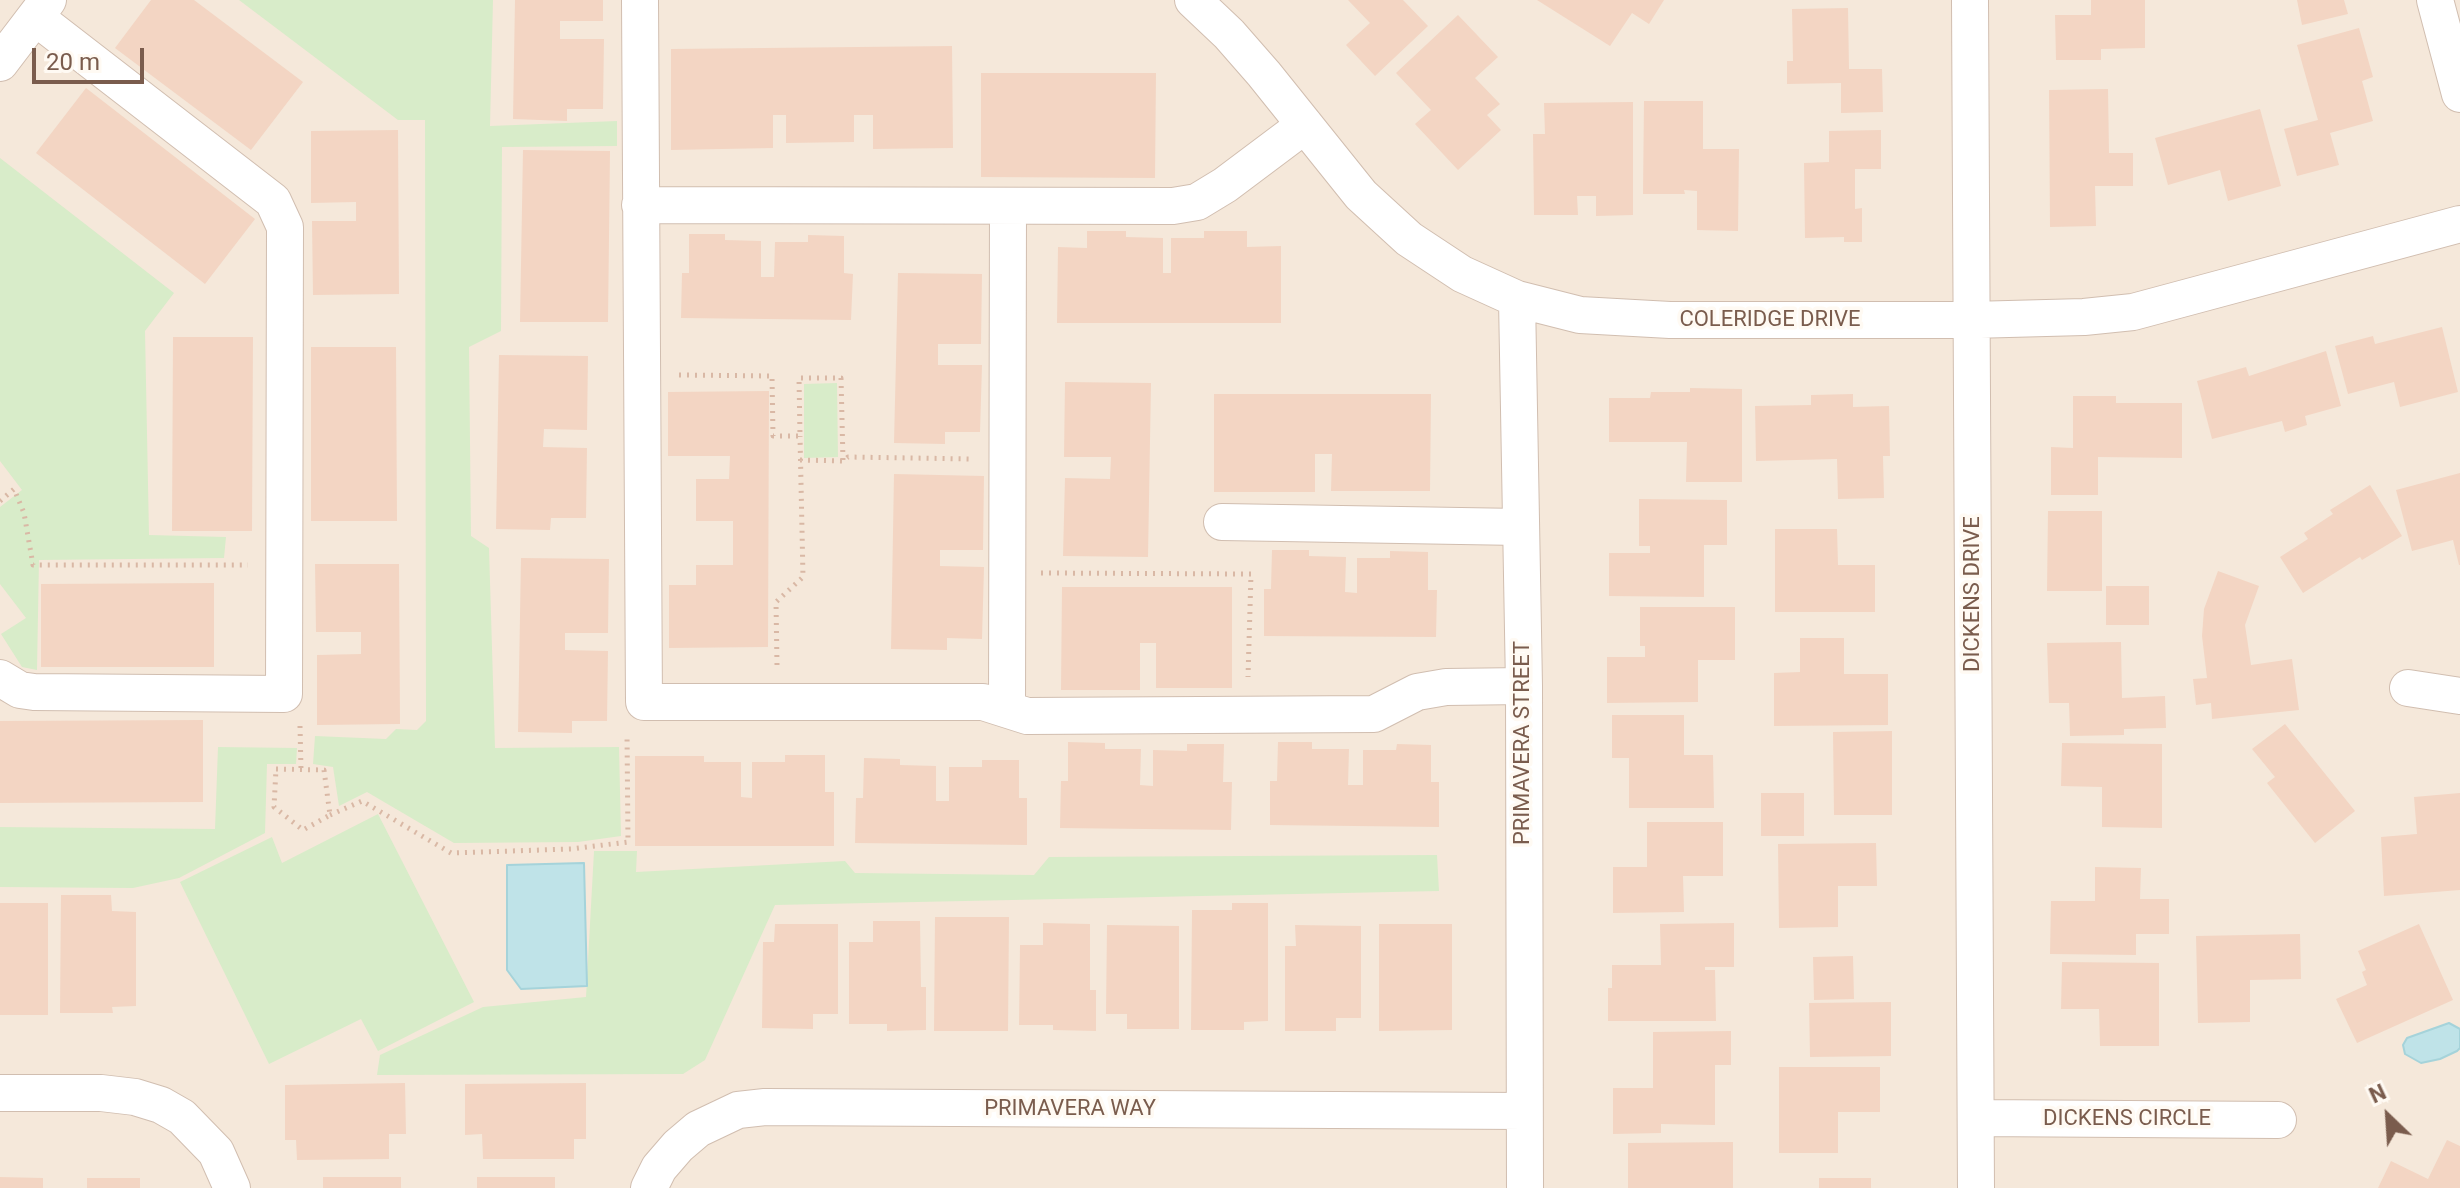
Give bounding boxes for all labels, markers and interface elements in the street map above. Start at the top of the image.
scale bar [36,32,148,82]
text: 20 m [46,48,100,76]
street label: COLERIDGE DRIVE [1679,307,1861,333]
street label: DICKENS DRIVE [1960,516,1986,672]
street label: PRIMAVERA STREET [1510,641,1536,845]
north arrow [2348,1076,2428,1156]
text: N [2365,1079,2390,1108]
street label: PRIMAVERA WAY [984,1096,1156,1122]
street label: DICKENS CIRCLE [2043,1106,2211,1132]

